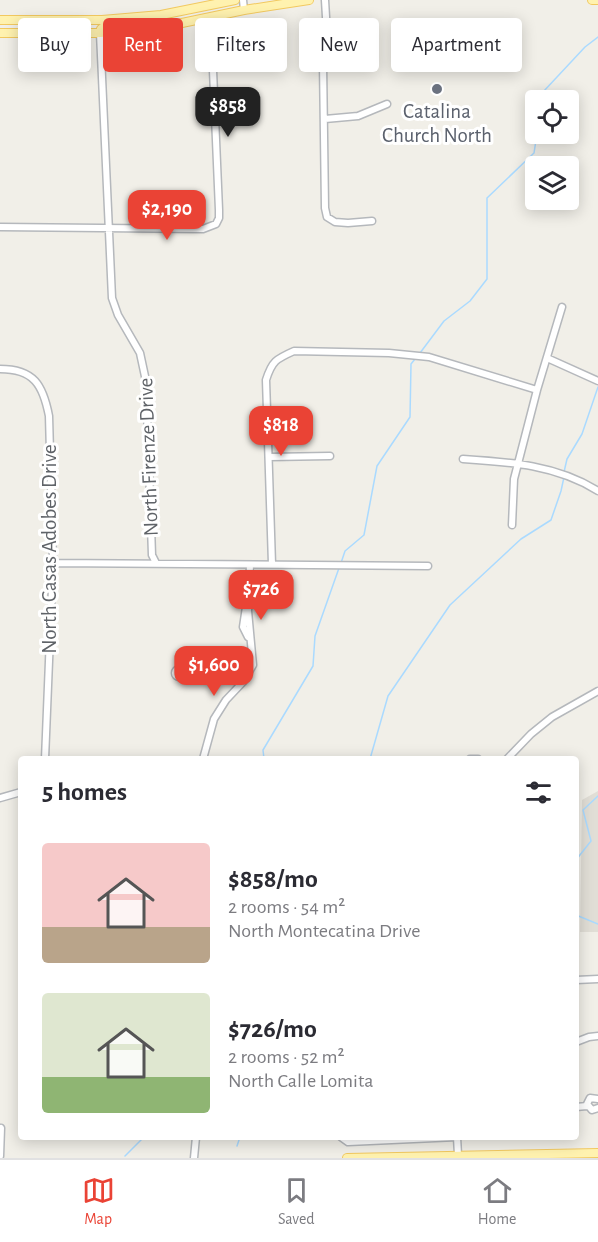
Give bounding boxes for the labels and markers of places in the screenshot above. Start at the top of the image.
marker: Catalina Church North [430,82,444,96]
pin: $858 [192,87,264,138]
place label: Catalina Church North [382,101,492,146]
pin: $2,190 [118,190,216,241]
pin: $818 [245,406,317,457]
pin: $726 [225,570,297,621]
pin: $1,600 [165,646,263,697]

